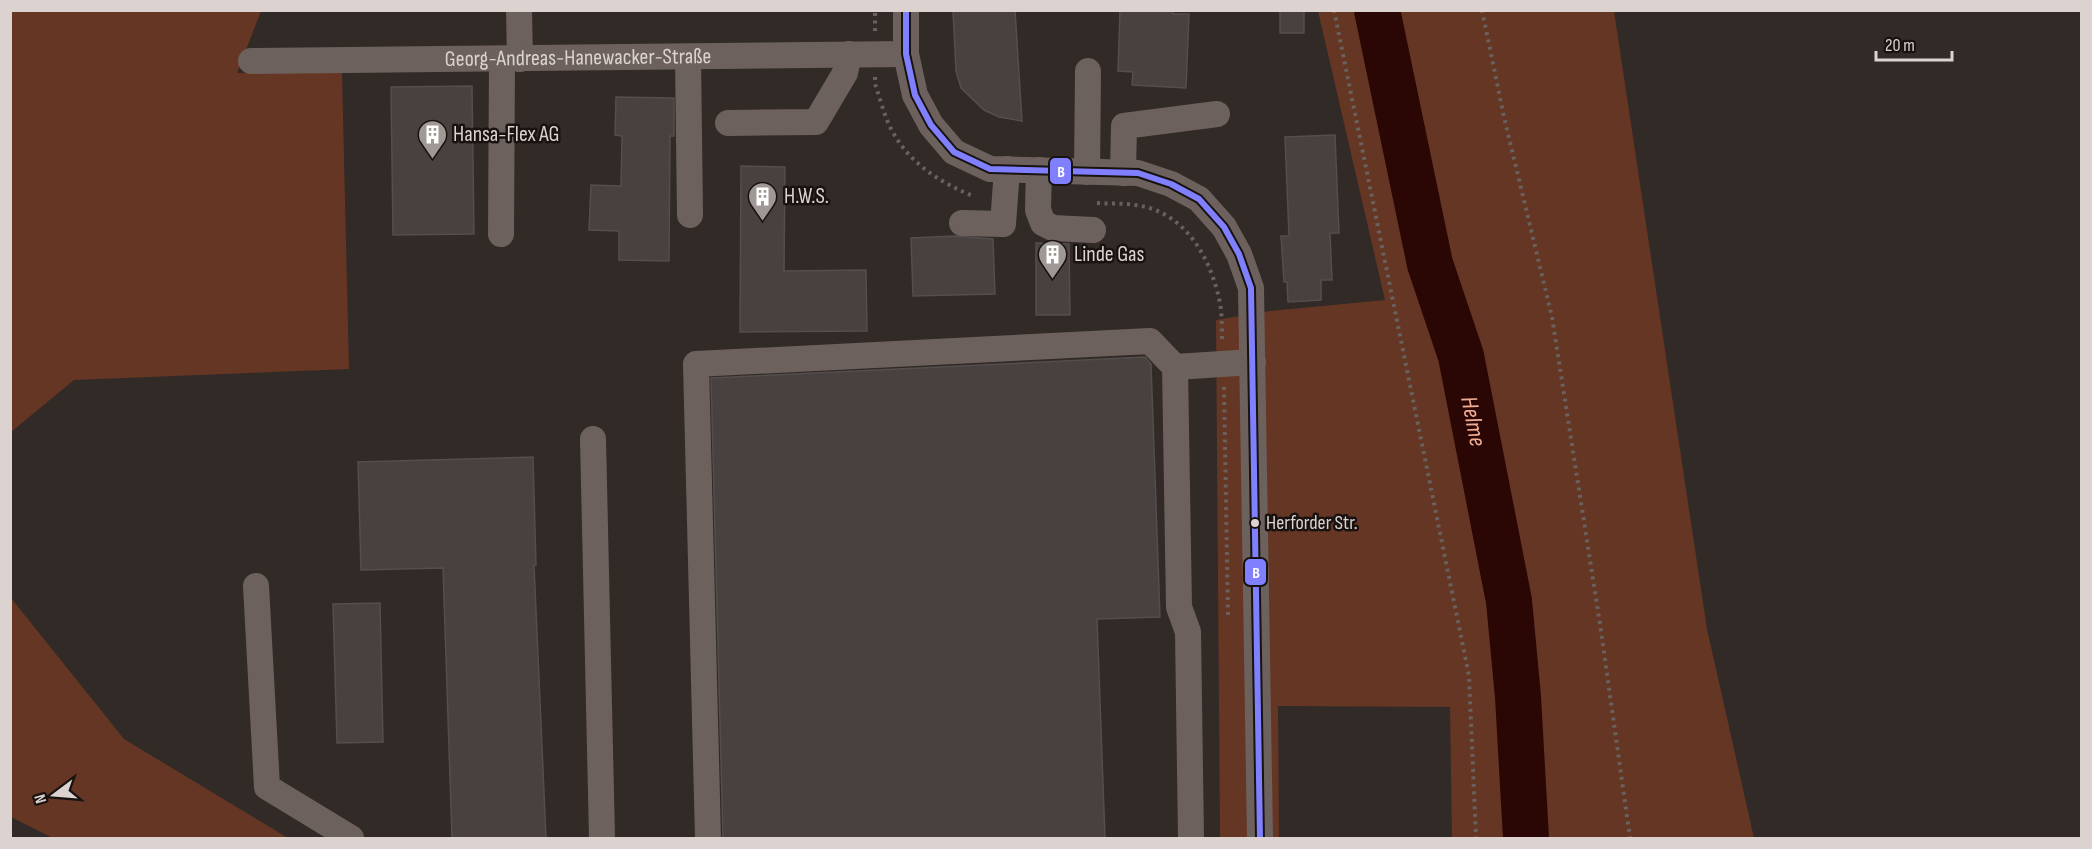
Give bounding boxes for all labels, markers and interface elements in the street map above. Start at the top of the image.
scale bar [1876,24,1952,62]
text: 20 m [1885,35,1915,56]
street label: Georg-Andreas-Hanewacker-Straße [445,43,711,72]
building icon: Hansa-Flex AG [416,118,448,160]
place label: Hansa-Flex AG [453,121,560,148]
line badge: B [1049,157,1072,185]
text: B [1057,163,1065,182]
building icon: H.W.S. [747,180,779,222]
place label: H.W.S. [784,183,829,210]
building icon: Linde Gas [1037,238,1069,280]
place label: Linde Gas [1074,241,1145,268]
water label: Helme [1455,394,1493,449]
place label: Herforder Str. [1266,511,1358,535]
marker: Herforder Str. [1249,517,1261,529]
line badge: B [1244,558,1267,586]
text: B [1252,564,1260,583]
north arrow [24,765,84,825]
text: N [31,792,51,805]

